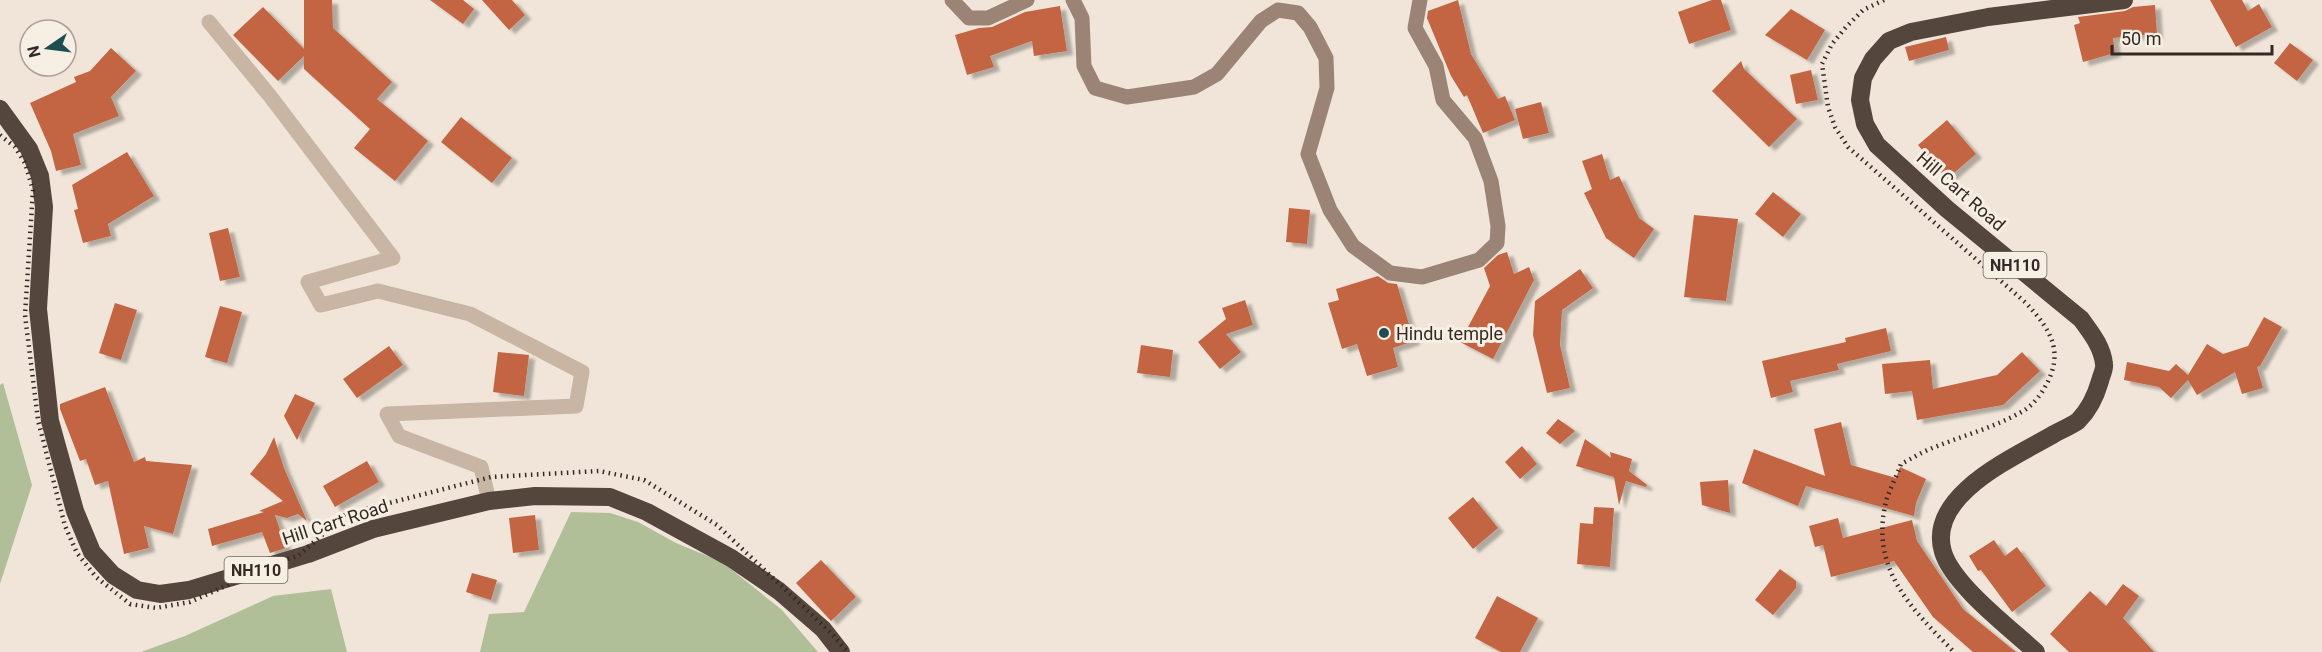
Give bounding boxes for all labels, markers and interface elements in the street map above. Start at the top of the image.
north arrow [18,18,78,78]
scale bar [2112,18,2272,56]
text: 50 m [2121,28,2161,49]
text: N [23,44,45,59]
street label: Hill Cart Road [1913,147,2009,235]
road number: NH110 [1984,252,2046,278]
place label: Hindu temple [1396,323,1503,344]
marker: Hindu temple [1377,326,1391,340]
street label: Hill Cart Road [279,495,391,549]
road number: NH110 [224,557,288,583]

